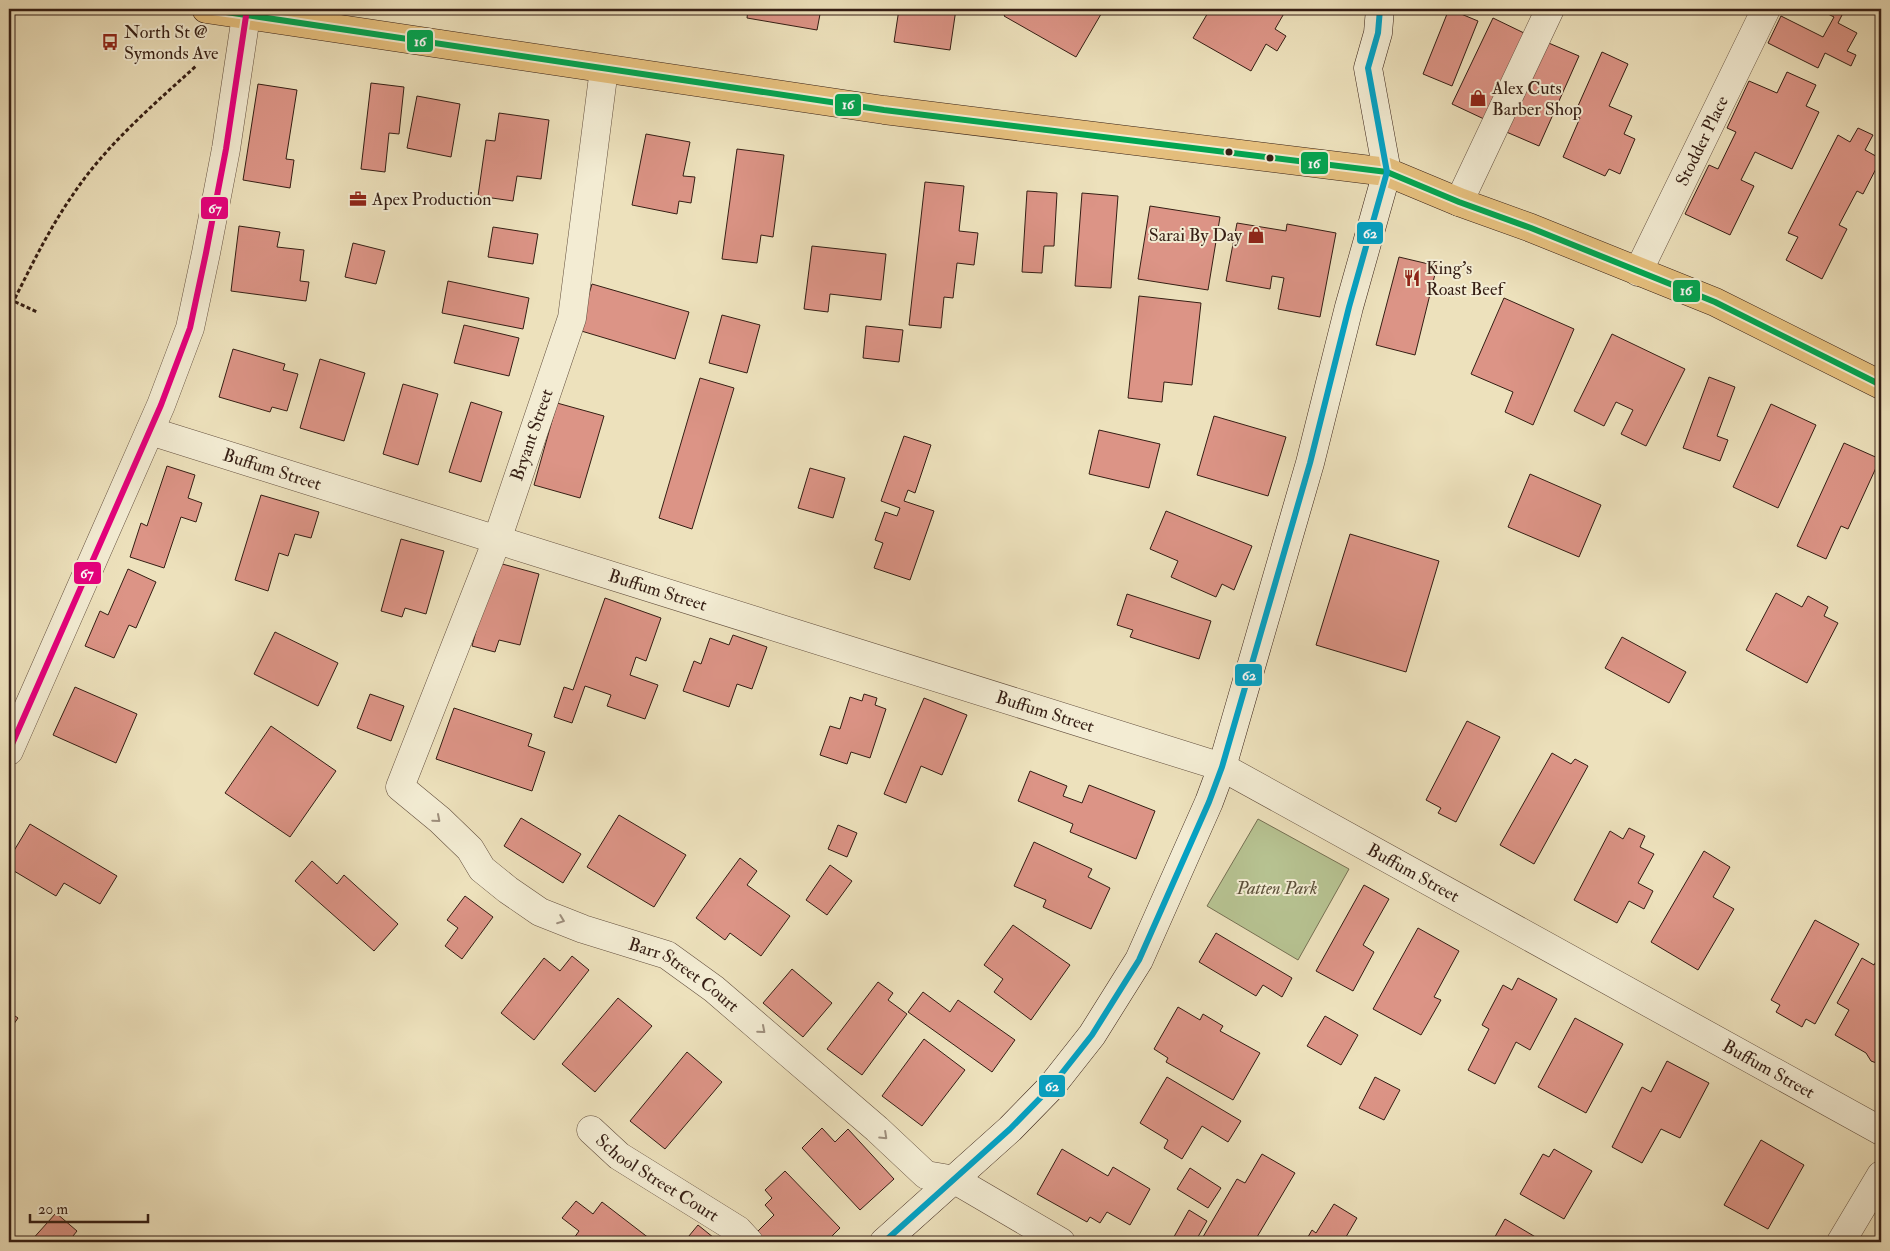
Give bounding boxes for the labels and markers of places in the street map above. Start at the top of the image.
place label: North St @ Symonds Ave [124,21,219,65]
bus stop icon: North St @ Symonds Ave [100,32,120,52]
place label: Alex Cuts Barber Shop [1491,77,1582,121]
shop icon: Alex Cuts Barber Shop [1468,88,1488,108]
unlabelled marker [1224,147,1234,157]
unlabelled marker [1265,153,1275,163]
place label: Apex Production [371,188,491,211]
office icon: Apex Production [348,189,368,209]
place label: Sarai By Day [1149,224,1243,247]
shop icon: Sarai By Day [1246,225,1266,245]
place label: King's Roast Beef [1426,257,1506,301]
restaurant icon: King's Roast Beef [1402,268,1422,288]

